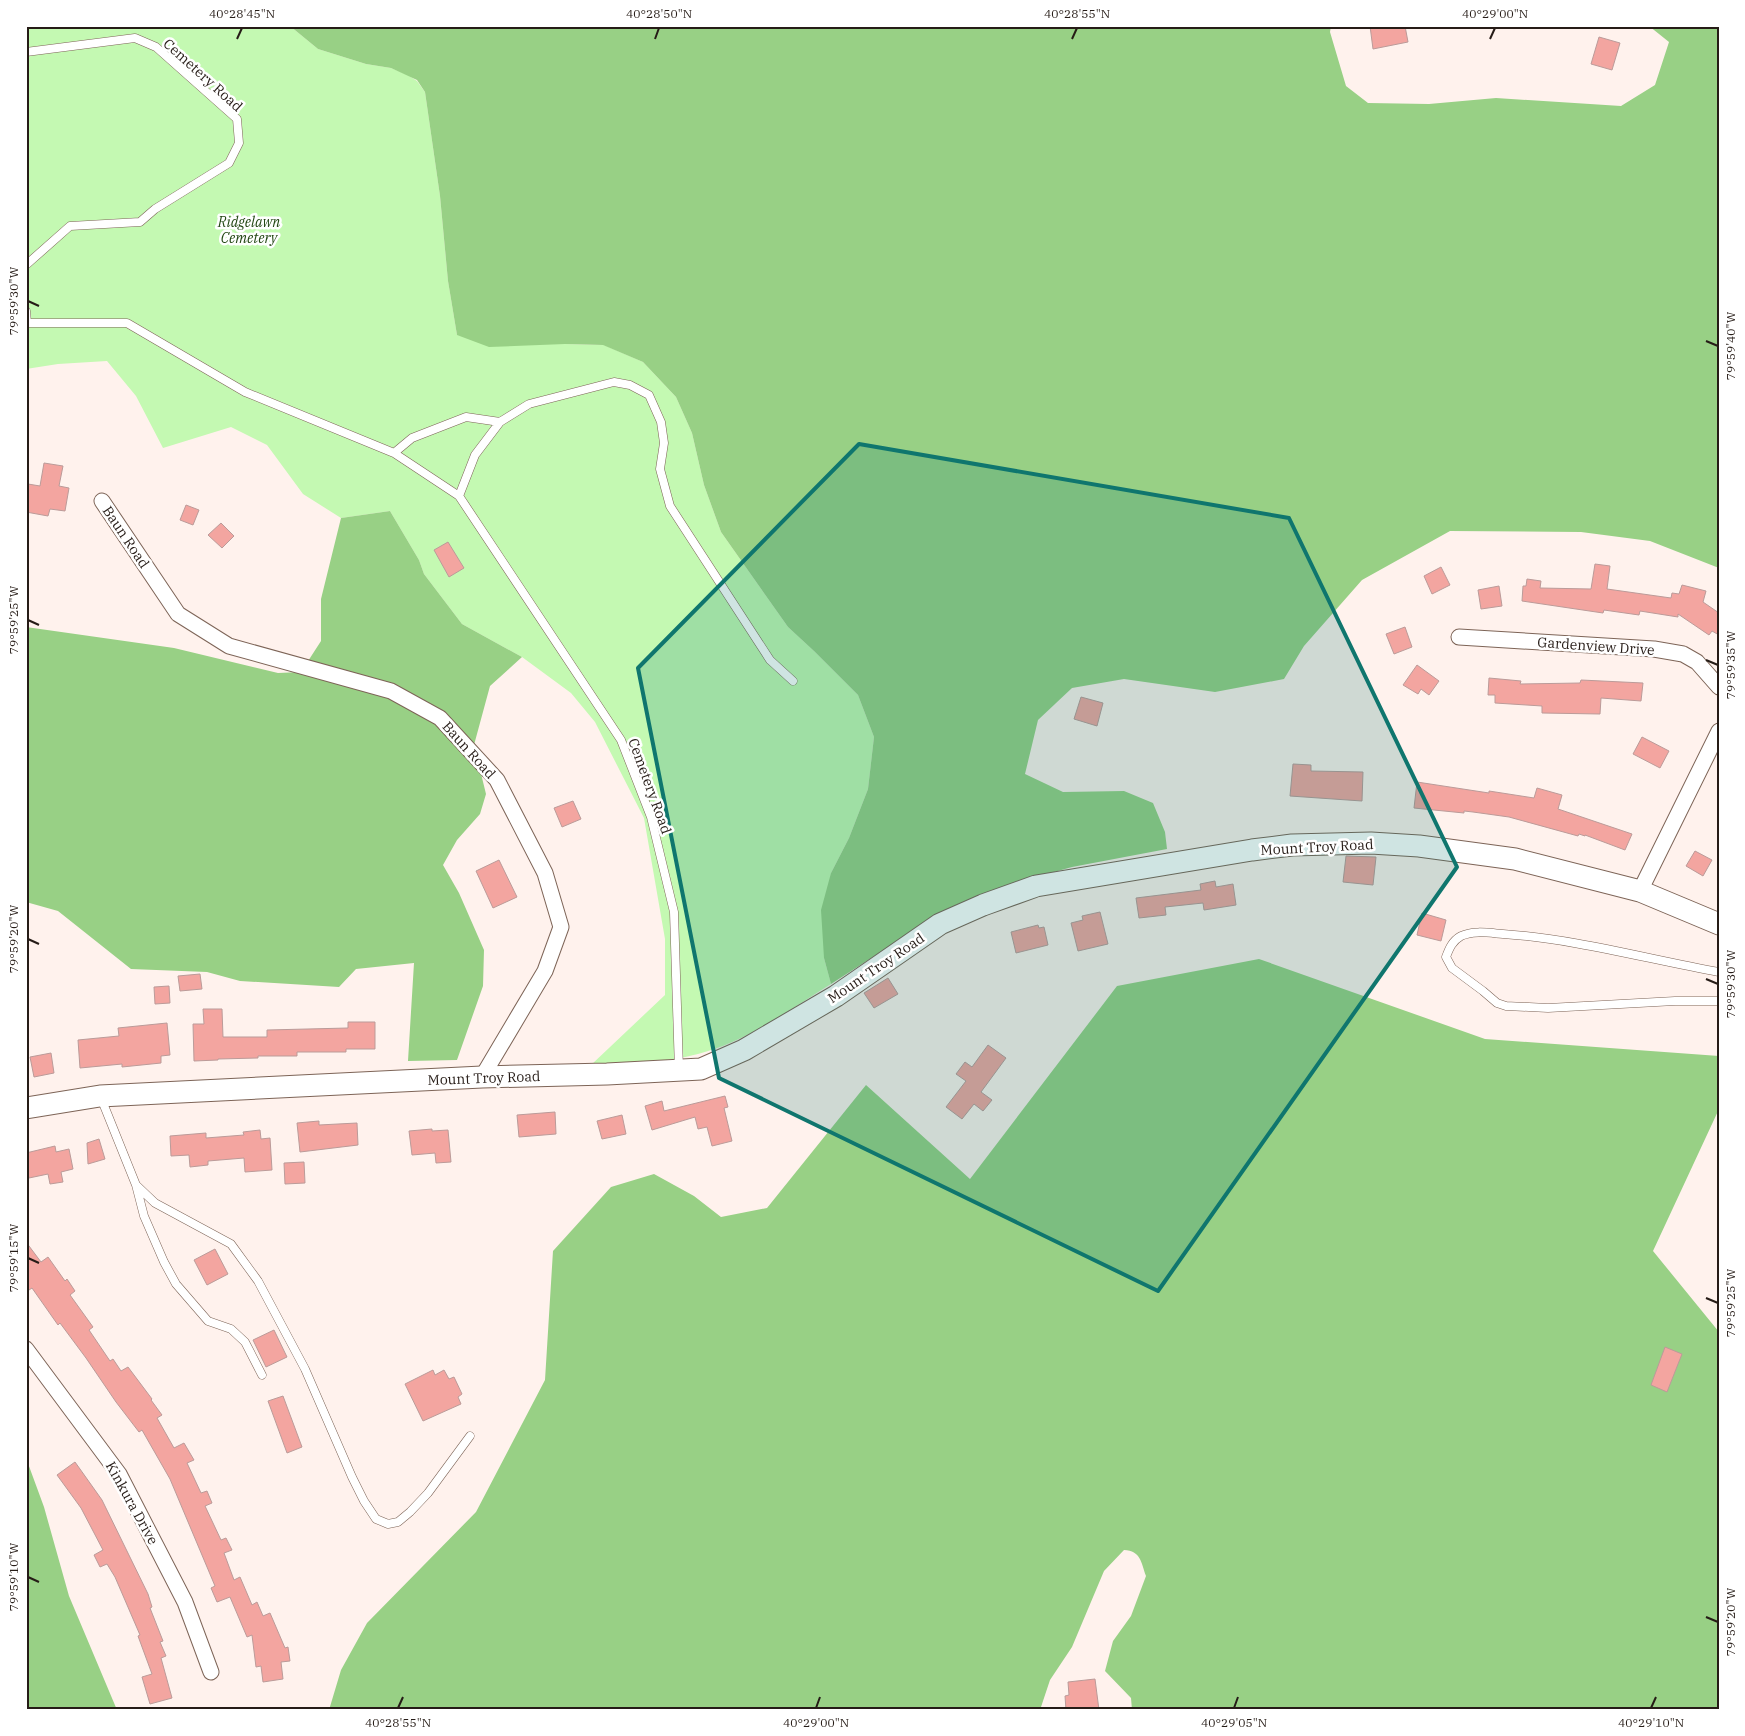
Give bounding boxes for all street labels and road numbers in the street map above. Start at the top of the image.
street label: Cemetery Road [160,35,247,116]
street label: Baun Road [99,502,154,572]
street label: Gardenview Drive [1537,633,1655,659]
street label: Baun Road [438,718,500,783]
street label: Cemetery Road [624,736,676,837]
street label: Mount Troy Road [1260,835,1374,859]
street label: Mount Troy Road [824,929,928,1007]
street label: Mount Troy Road [427,1067,541,1089]
street label: Kinkura Drive [102,1458,162,1548]

